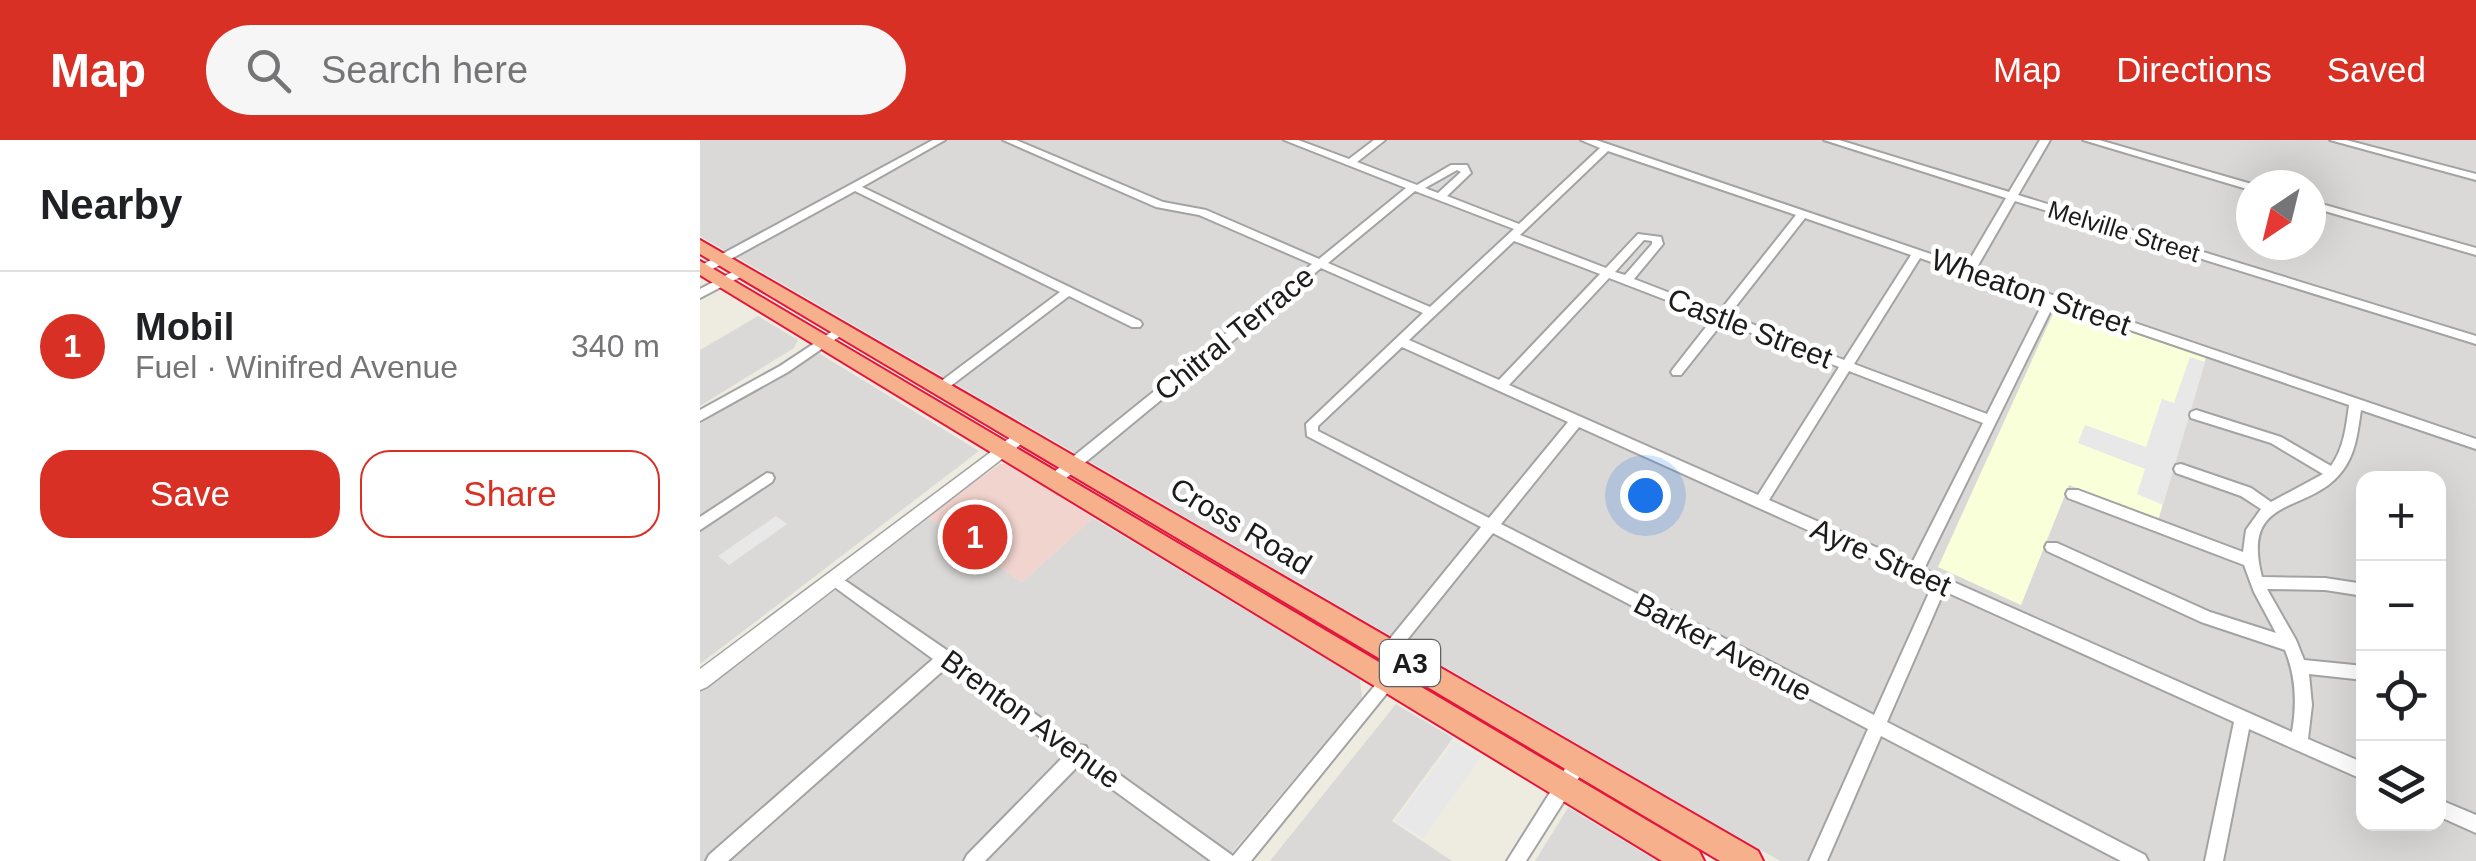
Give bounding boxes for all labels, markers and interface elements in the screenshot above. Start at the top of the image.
search box [206,25,906,115]
icon: search [241,43,296,98]
text: Map [50,44,146,97]
text: Search here [321,49,528,91]
text: Map [1993,50,2061,89]
text: Directions [2116,50,2272,89]
text: Saved [2327,50,2426,89]
north arrow [2236,170,2326,260]
text: Nearby [40,181,182,228]
street label: Melville Street [2045,195,2203,267]
street label: Wheaton Street [1927,242,2136,342]
street label: Chitral Terrace [1148,259,1320,407]
street label: Castle Street [1663,282,1837,375]
text: Mobil [135,306,234,348]
text: 1 [64,328,81,364]
text: 340 m [571,328,660,364]
text: Fuel · Winifred Avenue [135,349,458,385]
button: Save [40,450,340,538]
button: Share [360,450,660,538]
your location [1620,470,1671,521]
street label: Cross Road [1165,471,1317,581]
map controls [2356,471,2446,831]
button: + [2356,471,2446,561]
pin: 1 [942,500,1008,574]
street label: Ayre Street [1806,512,1957,603]
button: − [2356,561,2446,651]
street label: Barker Avenue [1629,586,1817,708]
road number: A3 [1380,640,1440,686]
street label: Brenton Avenue [935,643,1127,795]
button: locate [2356,651,2446,741]
button: layers [2356,741,2446,831]

